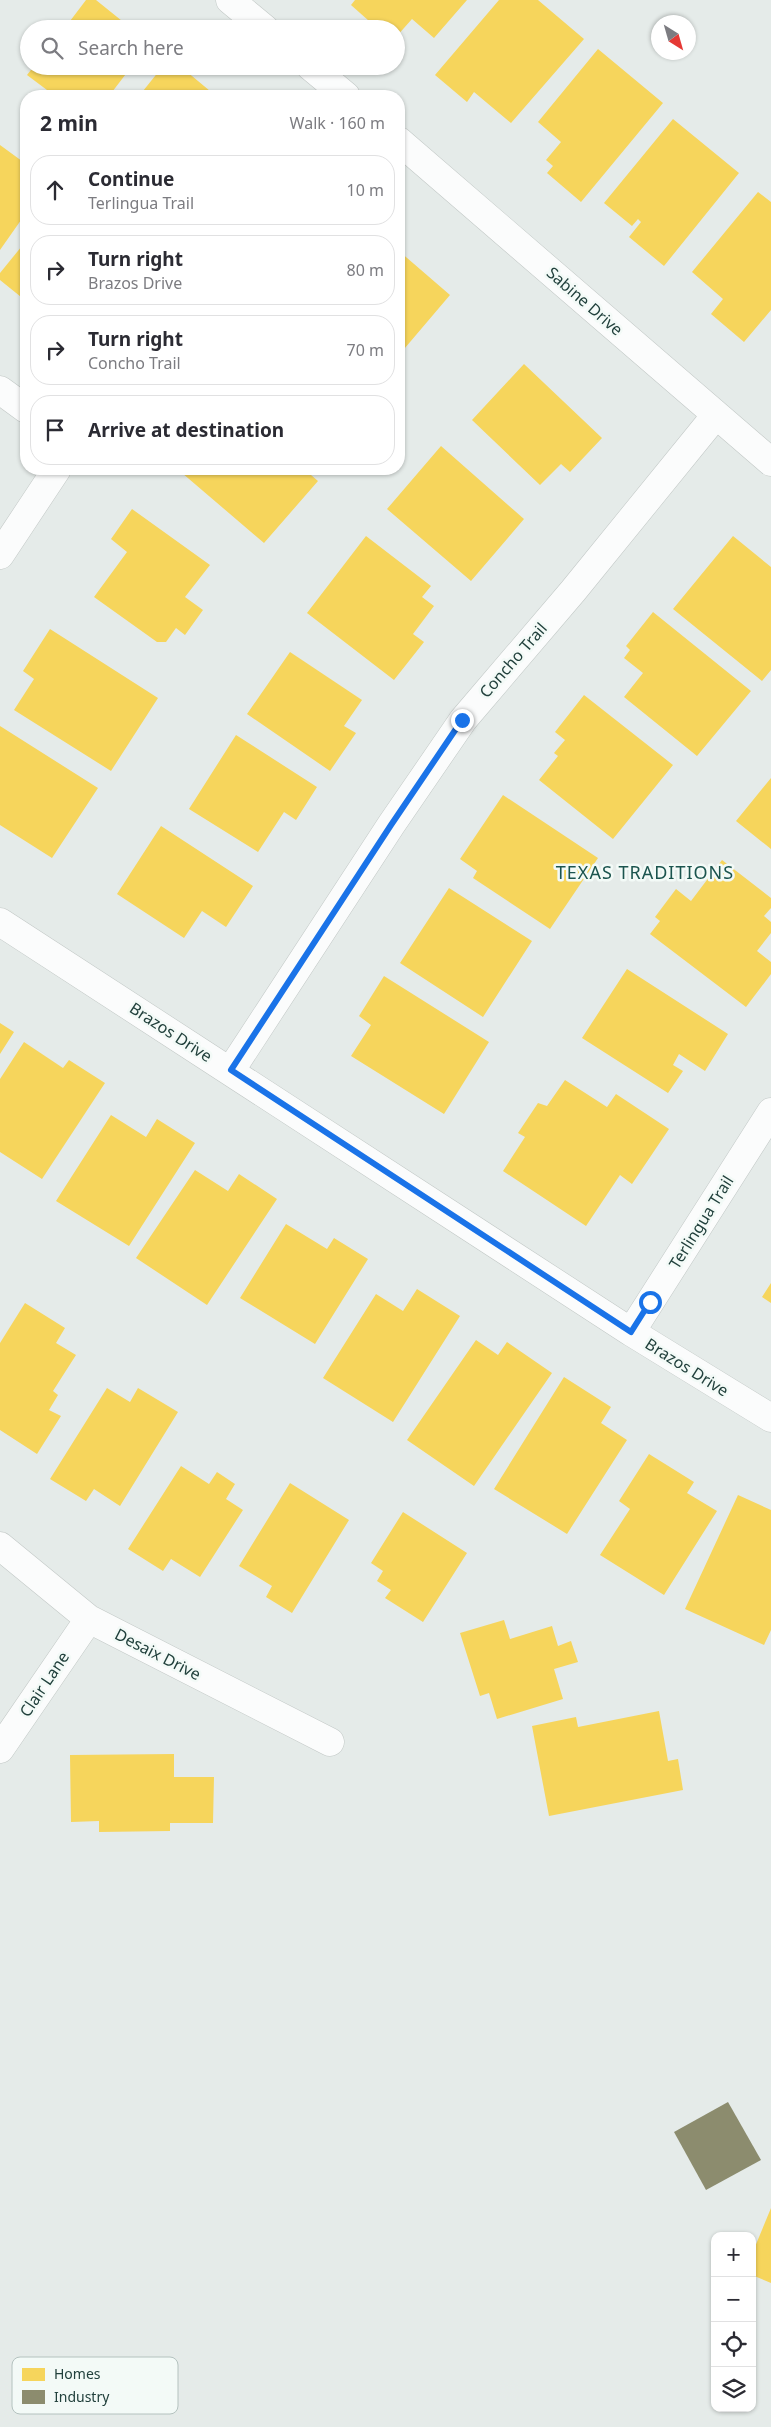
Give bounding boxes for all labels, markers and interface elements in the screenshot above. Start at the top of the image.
north arrow [651,15,696,60]
search box [20,20,405,75]
icon: search [38,34,66,62]
text: Search here [78,35,184,61]
text: 2 min [40,109,98,137]
text: Walk · 160 m [290,112,385,134]
text: Continue [88,166,174,192]
icon: ahead [41,176,69,204]
text: 10 m [347,179,384,201]
text: Terlingua Trail [88,192,194,214]
text: Turn right [88,246,183,272]
icon: right [41,256,69,284]
text: 80 m [347,259,384,281]
street label: Sabine Drive [542,262,628,340]
text: Brazos Drive [88,272,182,294]
text: Turn right [88,326,183,352]
icon: right [41,336,69,364]
text: 70 m [347,339,384,361]
text: Concho Trail [88,352,181,374]
icon: arrive [41,416,69,444]
text: Arrive at destination [88,417,284,443]
street label: Concho Trail [474,618,552,702]
route end [451,709,474,732]
district label: TEXAS TRADITIONS [556,860,734,884]
street label: Brazos Drive [125,997,217,1067]
street label: Terlingua Trail [664,1171,738,1273]
route start [639,1291,662,1314]
street label: Brazos Drive [641,1333,733,1401]
street label: Desaix Drive [111,1623,205,1685]
street label: Clair Lane [14,1647,74,1721]
map controls [711,2232,756,2412]
button: + [711,2232,756,2277]
button: − [711,2277,756,2322]
button: locate [711,2322,756,2367]
legend [12,2357,178,2414]
text: Homes [54,2364,101,2383]
button: layers [711,2367,756,2412]
text: Industry [54,2387,110,2406]

